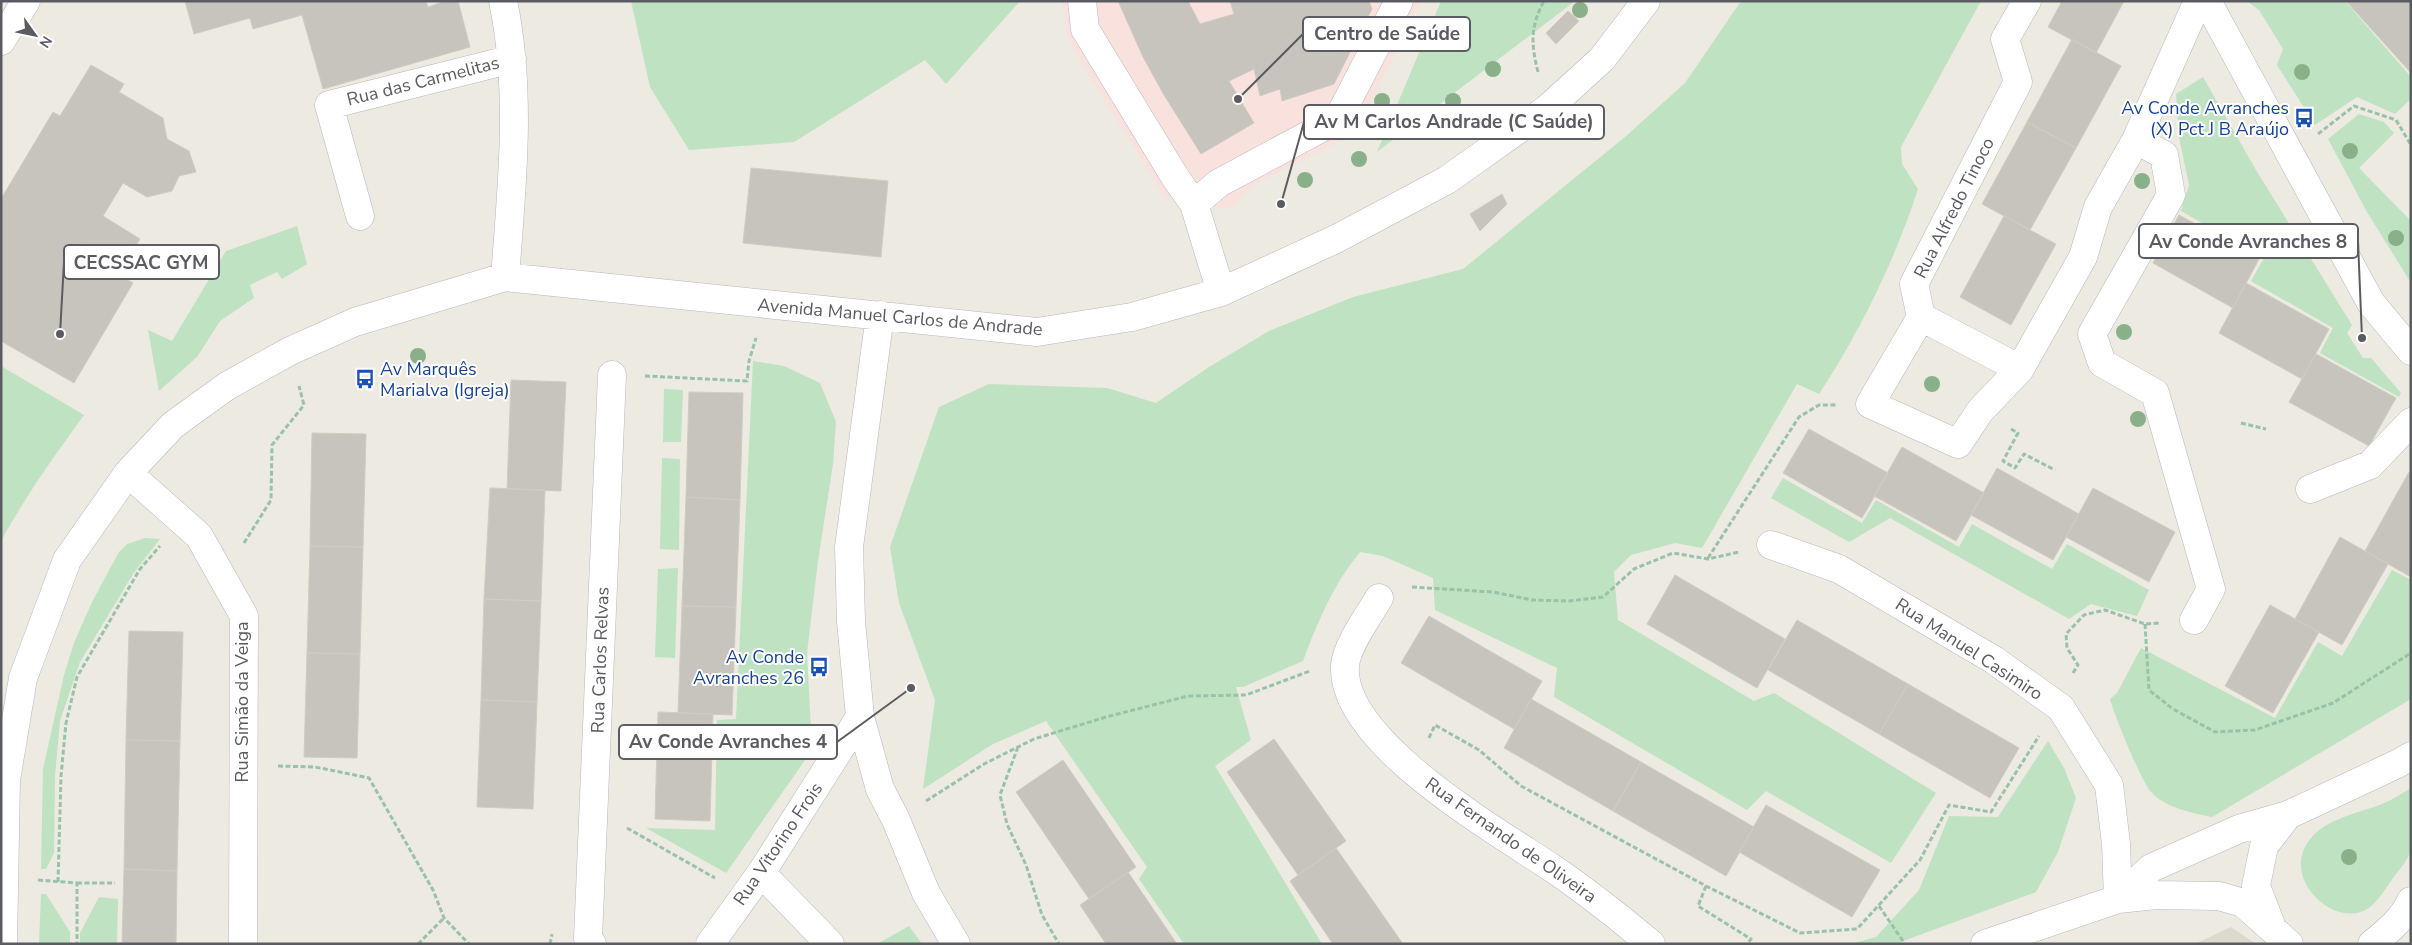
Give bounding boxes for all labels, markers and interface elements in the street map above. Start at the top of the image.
north arrow [10,10,60,60]
callout: Centro de Saúde [1303,17,1470,51]
text: Centro de Saúde [1314,21,1460,47]
text: N [35,32,56,51]
street label: Rua das Carmelitas [344,50,502,112]
place label: Av Conde Avranches (X) Pct J B Araújo [2121,96,2289,141]
callout: Av M Carlos Andrade (C Saúde) [1304,105,1604,139]
bus stop icon: Av Conde Avranches (X) Pct J B Araújo [2293,107,2315,129]
text: Av M Carlos Andrade (C Saúde) [1314,109,1594,135]
street label: Rua Alfredo Tinoco [1908,133,2000,283]
callout: Av Conde Avranches 8 [2139,224,2358,258]
text: Av Conde Avranches 8 [2149,229,2347,255]
callout: CECSSAC GYM [64,245,219,279]
text: CECSSAC GYM [73,250,209,276]
street label: Avenida Manuel Carlos de Andrade [756,293,1044,341]
place label: Av Marquês Marialva (Igreja) [380,357,510,402]
bus stop icon: Av Marquês Marialva (Igreja) [354,368,376,390]
street label: Rua Carlos Relvas [585,586,615,734]
street label: Rua Manuel Casimiro [1891,592,2047,706]
street label: Rua Simão da Veiga [230,622,254,782]
place label: Av Conde Avranches 26 [693,645,804,690]
bus stop icon: Av Conde Avranches 26 [808,656,830,678]
callout: Av Conde Avranches 4 [619,725,837,759]
text: Av Conde Avranches 4 [629,729,827,755]
street label: Rua Fernando de Oliveira [1421,772,1601,908]
street label: Rua Vitorino Frois [728,778,828,910]

